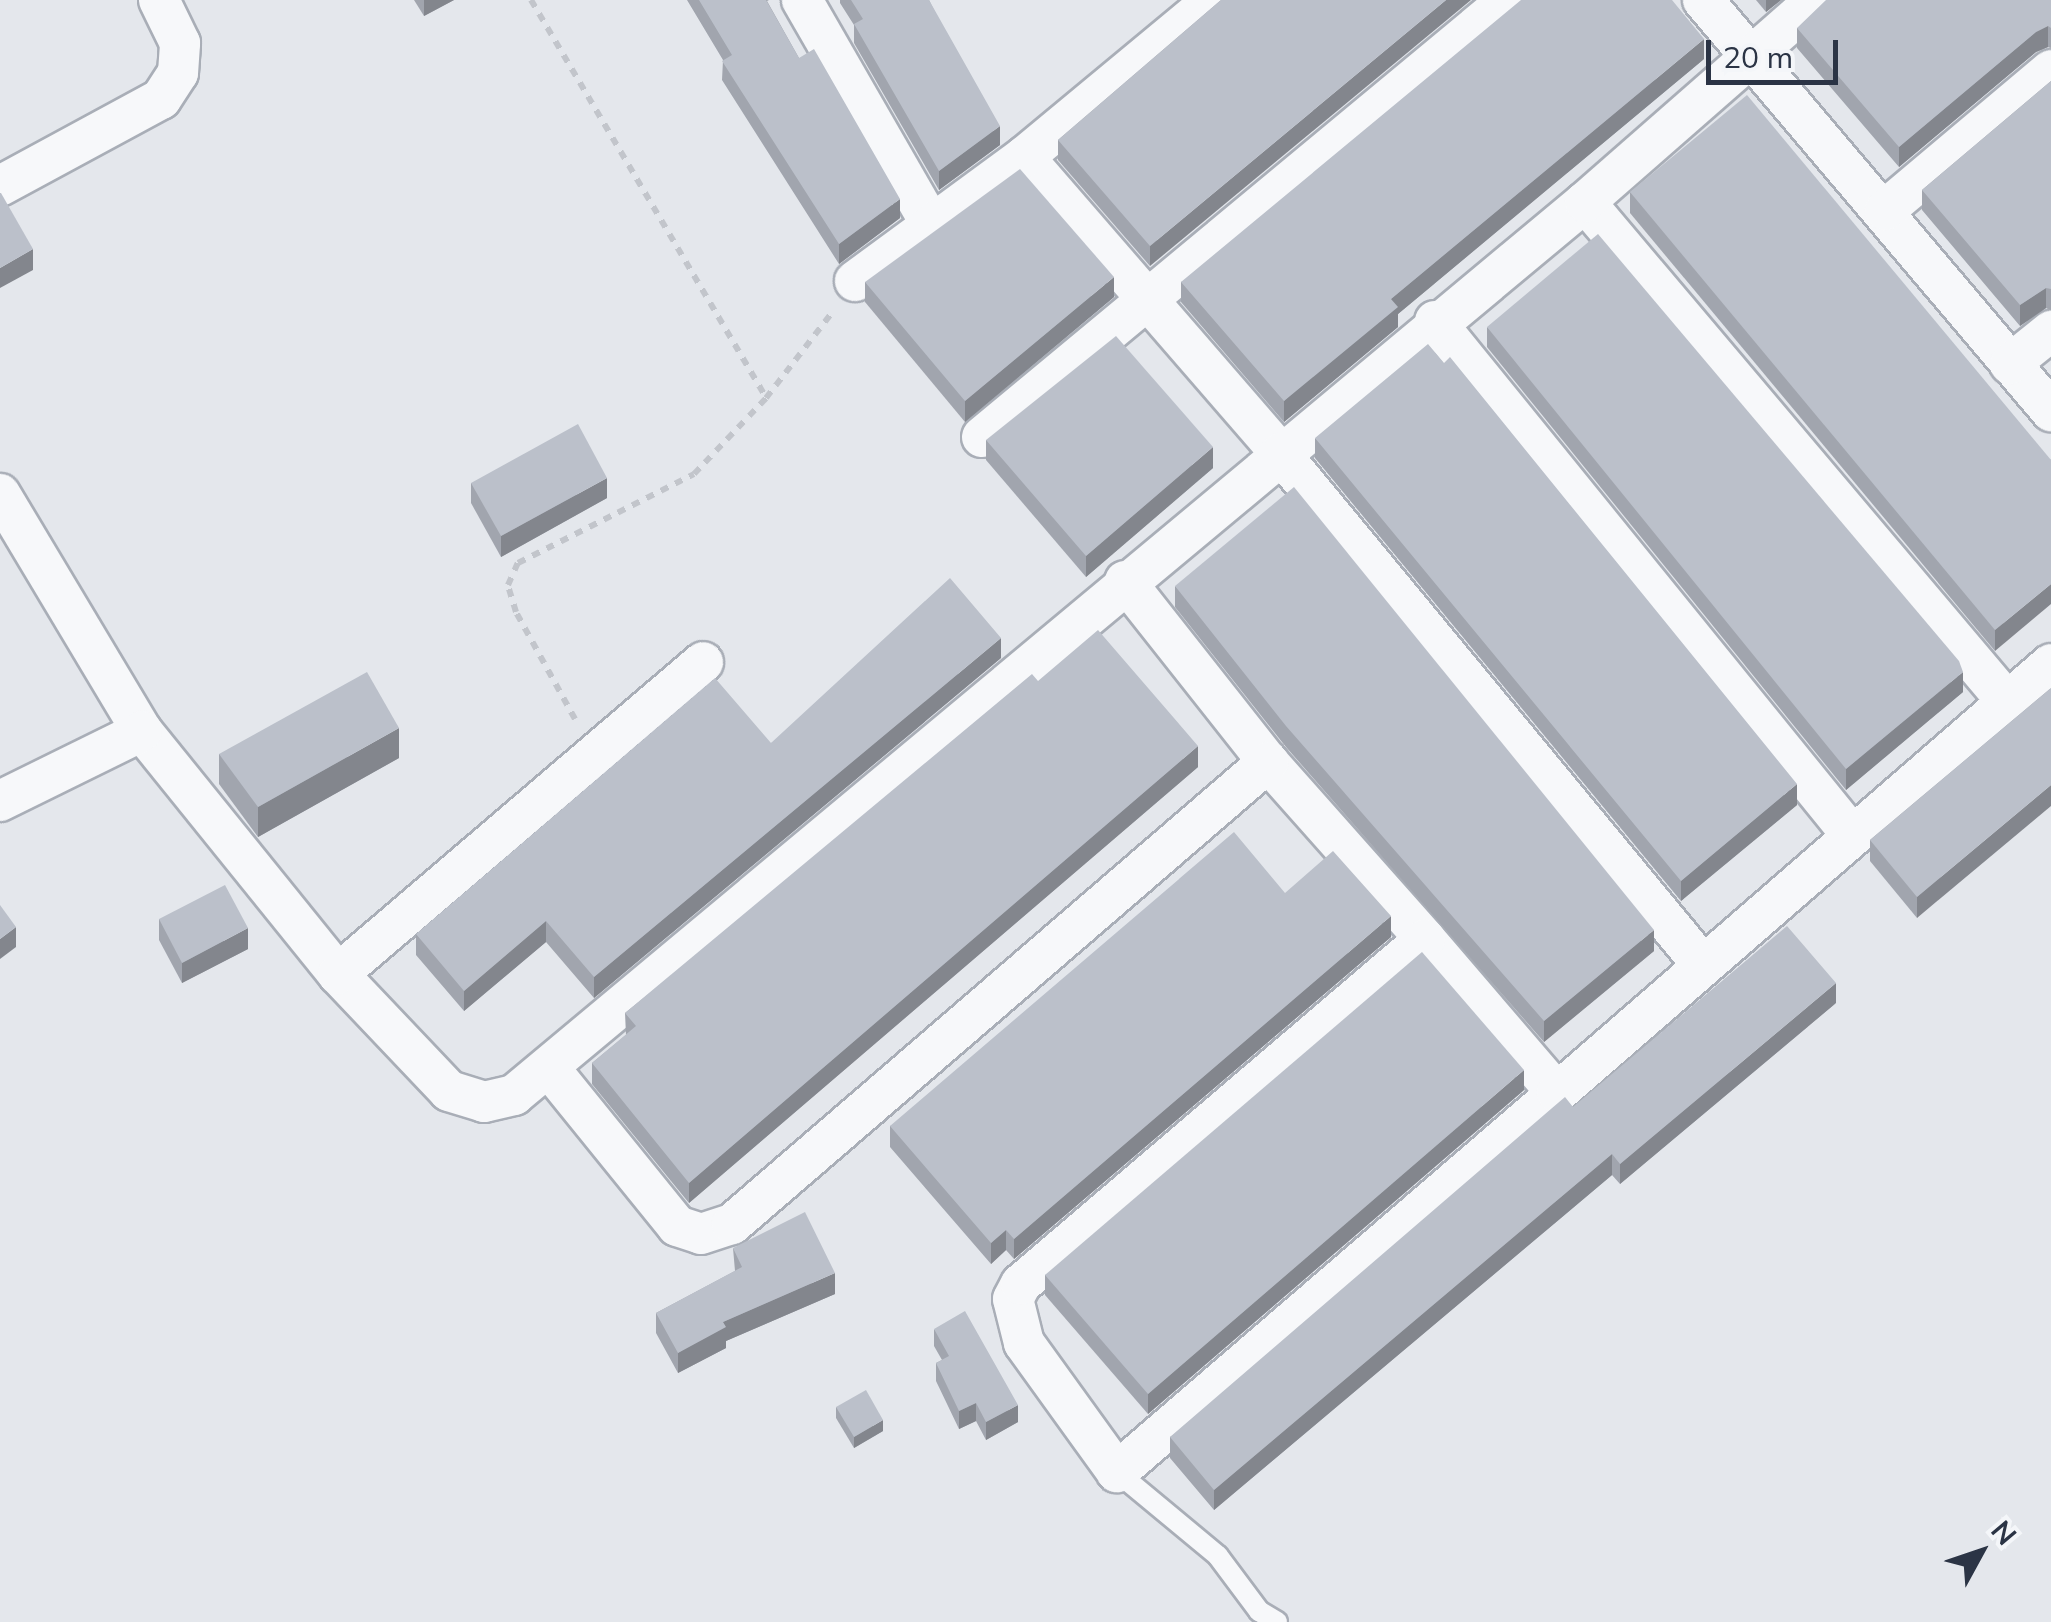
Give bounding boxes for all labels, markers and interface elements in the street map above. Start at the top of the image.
scale bar [1711,20,1844,82]
text: 20 m [1723,38,1793,76]
north arrow [1931,1502,2031,1602]
text: N [1984,1513,2025,1552]

